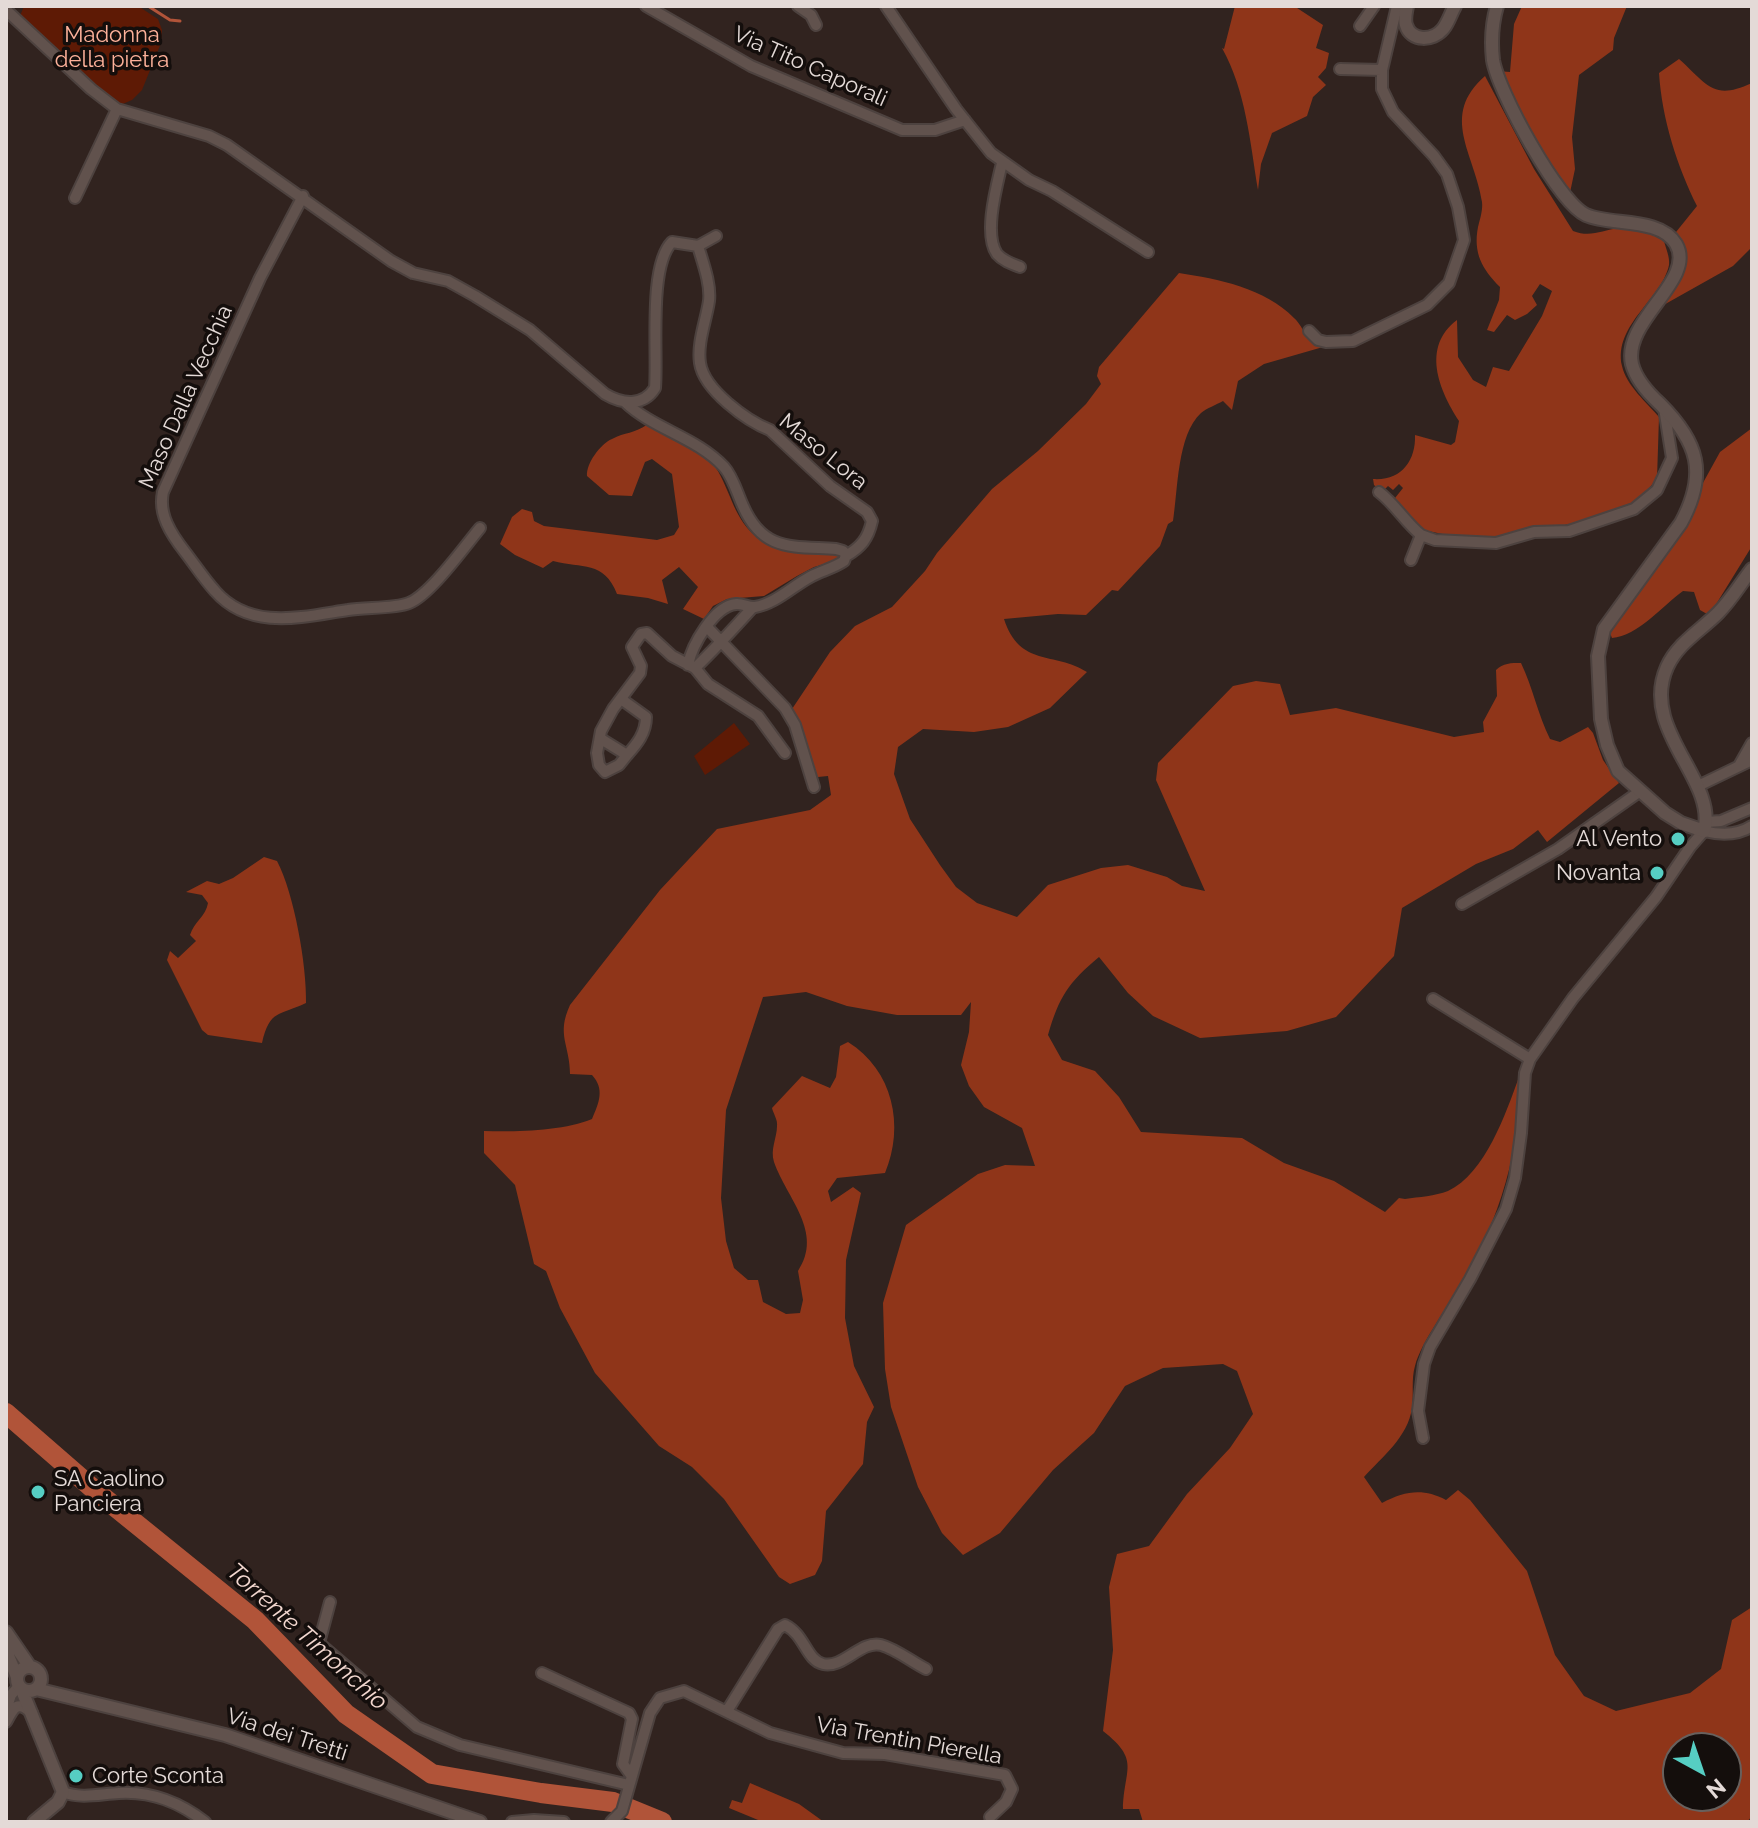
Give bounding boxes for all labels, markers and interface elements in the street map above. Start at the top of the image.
street label: Via Tito Caporali [729,21,891,113]
park label: Madonna della pietra [55,22,169,74]
street label: Maso Dalla Vecchia [134,301,238,493]
street label: Maso Lora [774,408,872,496]
place label: Al Vento [1576,826,1662,852]
marker: Al Vento [1669,830,1687,848]
place label: Novanta [1556,860,1641,886]
marker: Novanta [1648,864,1666,882]
place label: SA Caolino Panciera [54,1466,164,1518]
marker: SA Caolino Panciera [29,1483,47,1501]
water label: Torrente Timonchio [221,1557,393,1717]
street label: Via dei Tretti [223,1703,351,1767]
street label: Via Trentin Pierella [814,1712,1004,1770]
north arrow [1662,1732,1742,1812]
place label: Corte Sconta [92,1763,224,1789]
marker: Corte Sconta [67,1767,85,1785]
text: N [1701,1773,1731,1804]

